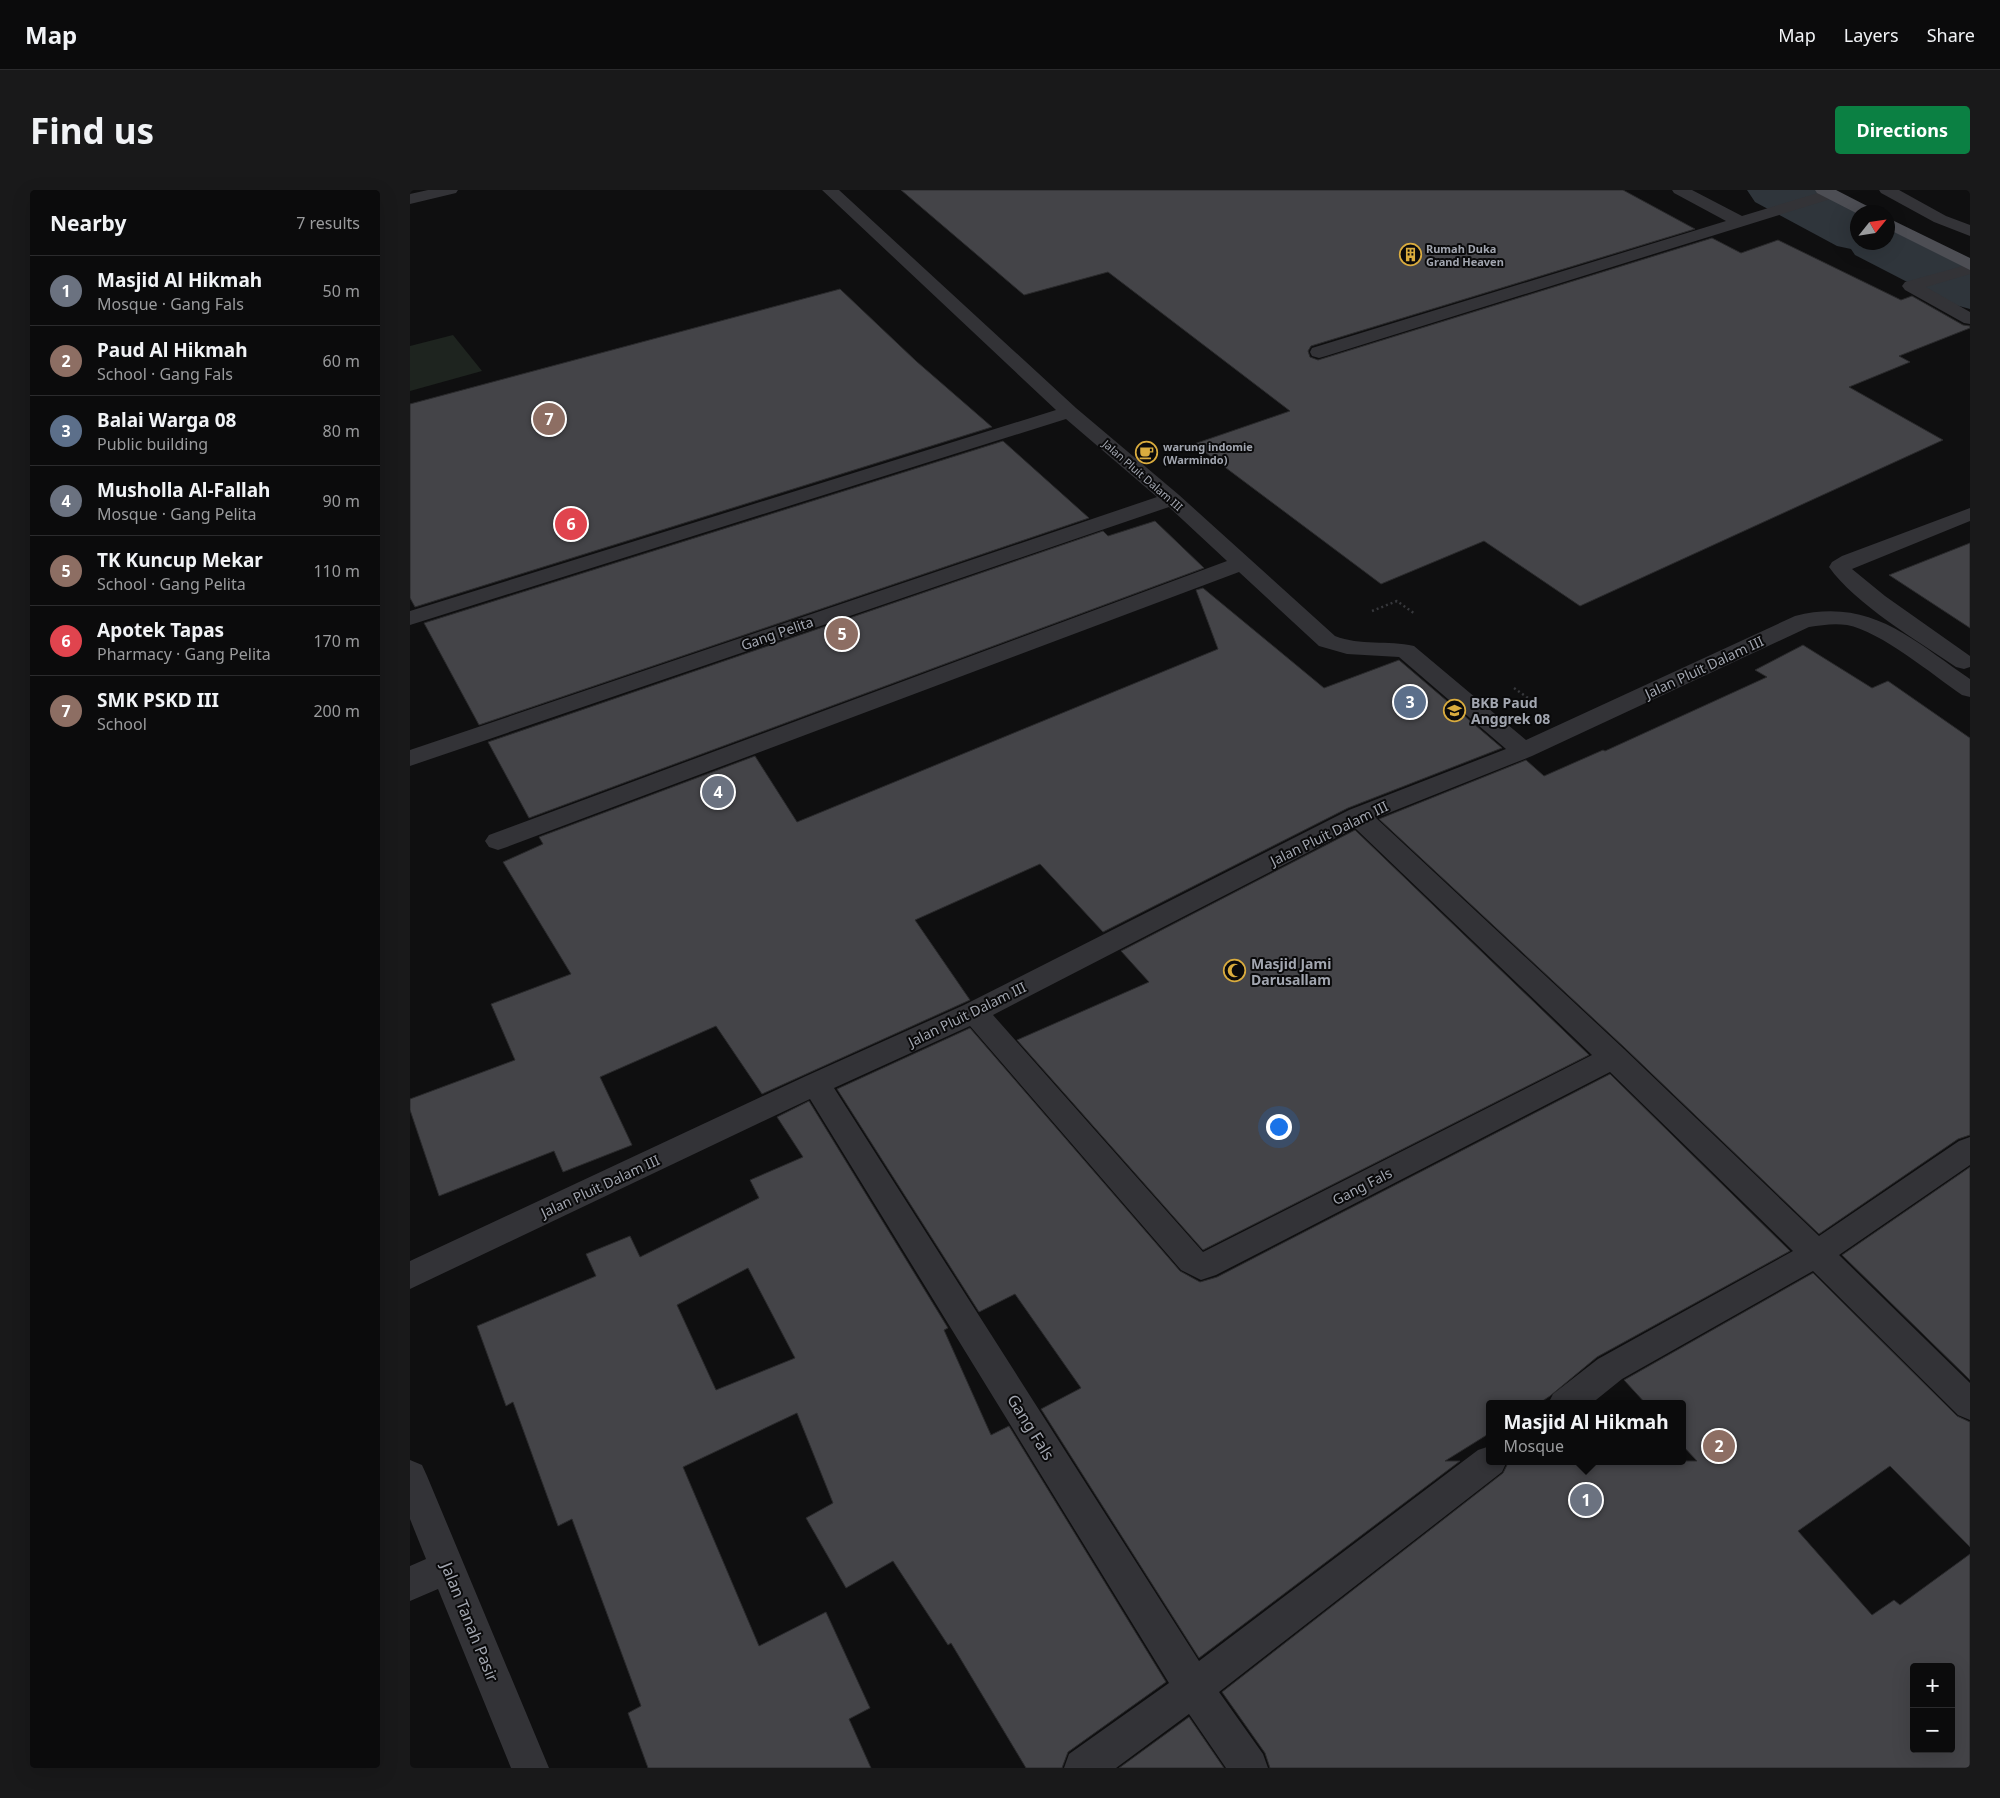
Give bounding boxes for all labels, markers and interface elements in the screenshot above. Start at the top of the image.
text: Map [25,18,77,51]
text: Map [1778,23,1816,47]
text: Layers [1844,23,1899,47]
text: Share [1927,23,1975,47]
button: Directions [1835,106,1970,154]
text: Find us [30,107,154,154]
north arrow [1850,205,1895,250]
text: Nearby [50,209,126,237]
text: 7 results [296,212,360,234]
place label: Rumah Duka Grand Heaven [1426,241,1504,269]
building icon: Rumah Duka Grand Heaven [1398,242,1422,266]
text: Masjid Al Hikmah [97,267,262,293]
text: 1 [61,280,71,302]
text: 50 m [323,280,360,302]
text: Mosque · Gang Fals [97,293,244,315]
text: Paud Al Hikmah [97,337,247,363]
text: 2 [61,350,71,372]
text: 60 m [323,350,360,372]
text: School · Gang Fals [97,363,233,385]
pin: 7 [533,400,565,438]
text: Balai Warga 08 [97,407,236,433]
text: 3 [61,420,71,442]
text: 80 m [323,420,360,442]
text: Public building [97,433,208,455]
street label: Jalan Pluit Dalam III [1099,435,1186,514]
place label: warung indomie (Warmindo) [1163,439,1253,467]
cafe icon: warung indomie (Warmindo) [1135,440,1159,464]
text: Musholla Al-Fallah [97,477,270,503]
text: 4 [61,490,71,512]
text: 90 m [323,490,360,512]
text: Mosque · Gang Pelita [97,503,256,525]
pin: 6 [555,505,587,543]
text: TK Kuncup Mekar [97,547,263,573]
text: 5 [61,560,71,582]
text: 110 m [313,560,360,582]
text: School · Gang Pelita [97,573,246,595]
street label: Gang Pelita [738,612,816,654]
pin: 5 [826,615,858,653]
text: Apotek Tapas [97,617,224,643]
text: 6 [61,630,71,652]
text: 170 m [313,630,360,652]
street label: Jalan Pluit Dalam III [1640,631,1767,704]
text: Pharmacy · Gang Pelita [97,643,271,665]
pin: 3 [1394,683,1426,721]
text: SMK PSKD III [97,687,219,713]
place label: BKB Paud Anggrek 08 [1471,693,1550,728]
school or university icon: BKB Paud Anggrek 08 [1443,698,1467,722]
text: 7 [61,700,71,722]
text: 200 m [313,700,360,722]
text: School [97,713,147,735]
pin: 4 [702,773,734,811]
street label: Jalan Pluit Dalam III [1265,796,1391,871]
place label: Masjid Jami Darusallam [1251,954,1331,989]
mosque icon: Masjid Jami Darusallam [1223,959,1247,983]
street label: Jalan Pluit Dalam III [903,977,1029,1052]
your location [1266,1114,1292,1140]
street label: Jalan Pluit Dalam III [536,1150,663,1223]
street label: Gang Fals [1329,1163,1395,1209]
street label: Gang Fals [1002,1390,1060,1464]
popup [1486,1400,1686,1465]
text: Masjid Al Hikmah [1503,1409,1669,1435]
pin: 2 [1703,1427,1735,1465]
text: Mosque [1503,1435,1564,1457]
pin: 1 [1570,1481,1602,1519]
street label: Jalan Tanah Pasir [435,1557,504,1685]
map controls [1910,1663,1955,1753]
button: + [1910,1663,1955,1708]
button: − [1910,1708,1955,1753]

